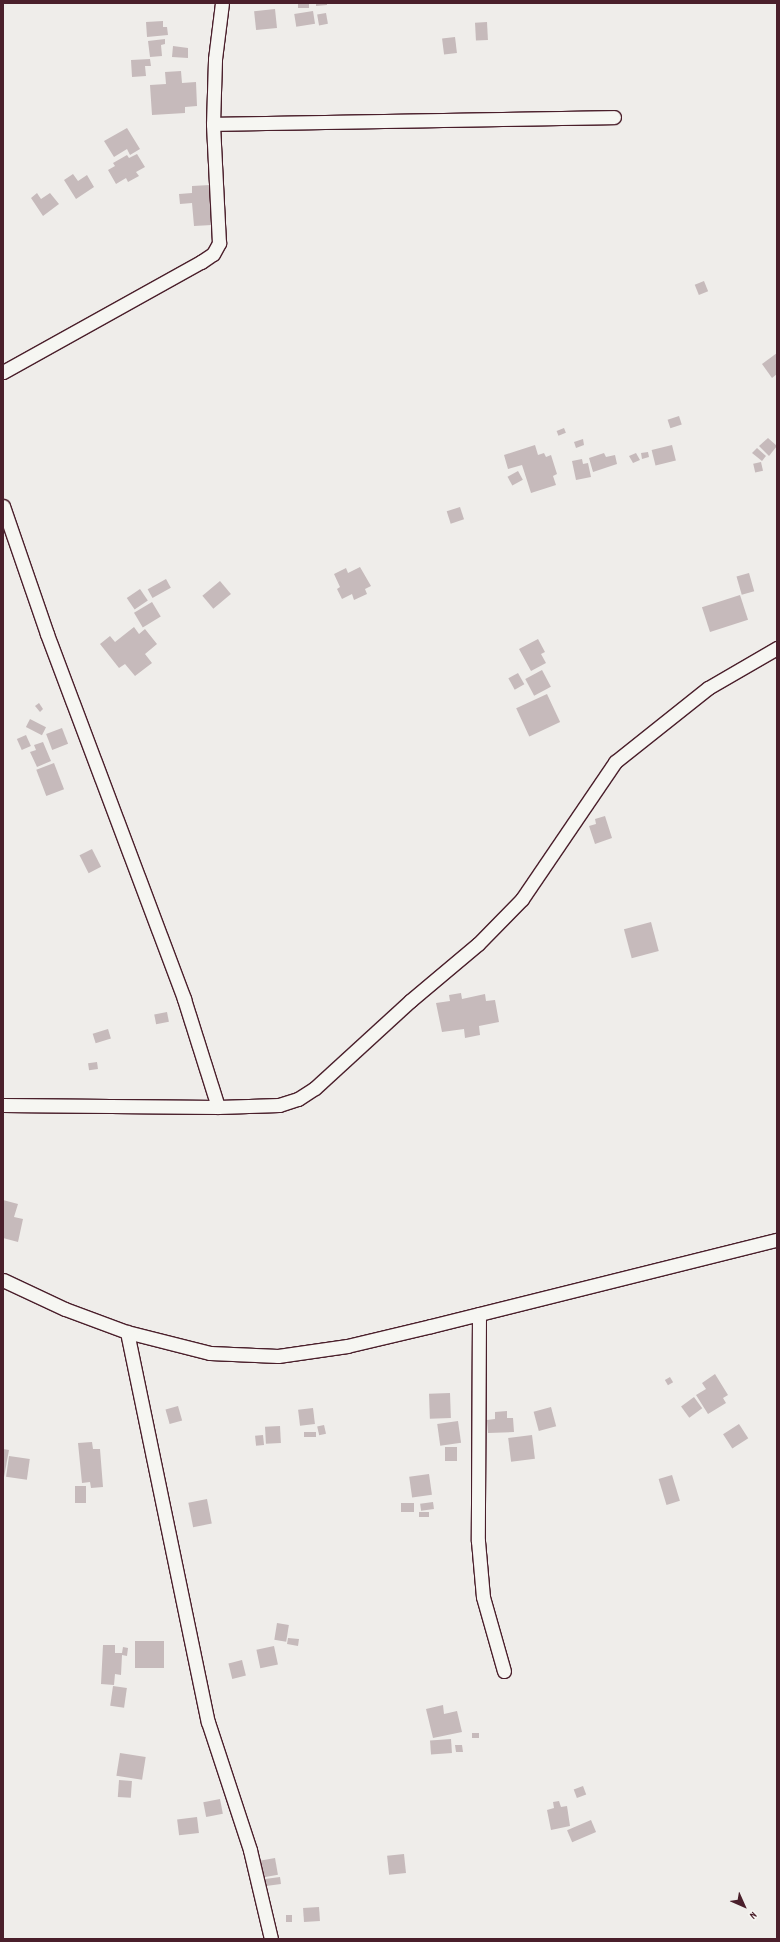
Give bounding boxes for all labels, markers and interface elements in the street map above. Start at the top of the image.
north arrow [724,1886,764,1926]
text: N [745,1907,760,1922]

